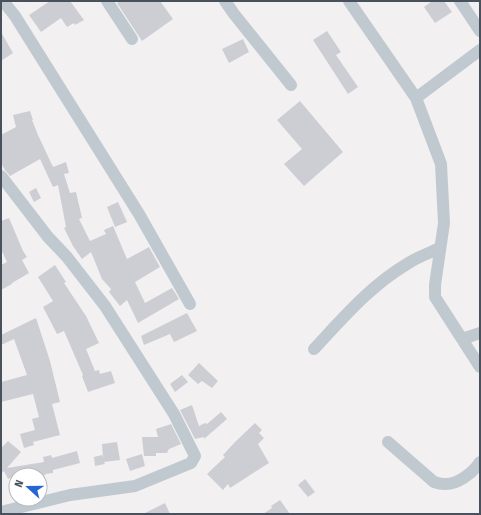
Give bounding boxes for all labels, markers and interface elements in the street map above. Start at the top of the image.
north arrow [8,467,48,507]
text: N [12,478,26,489]

